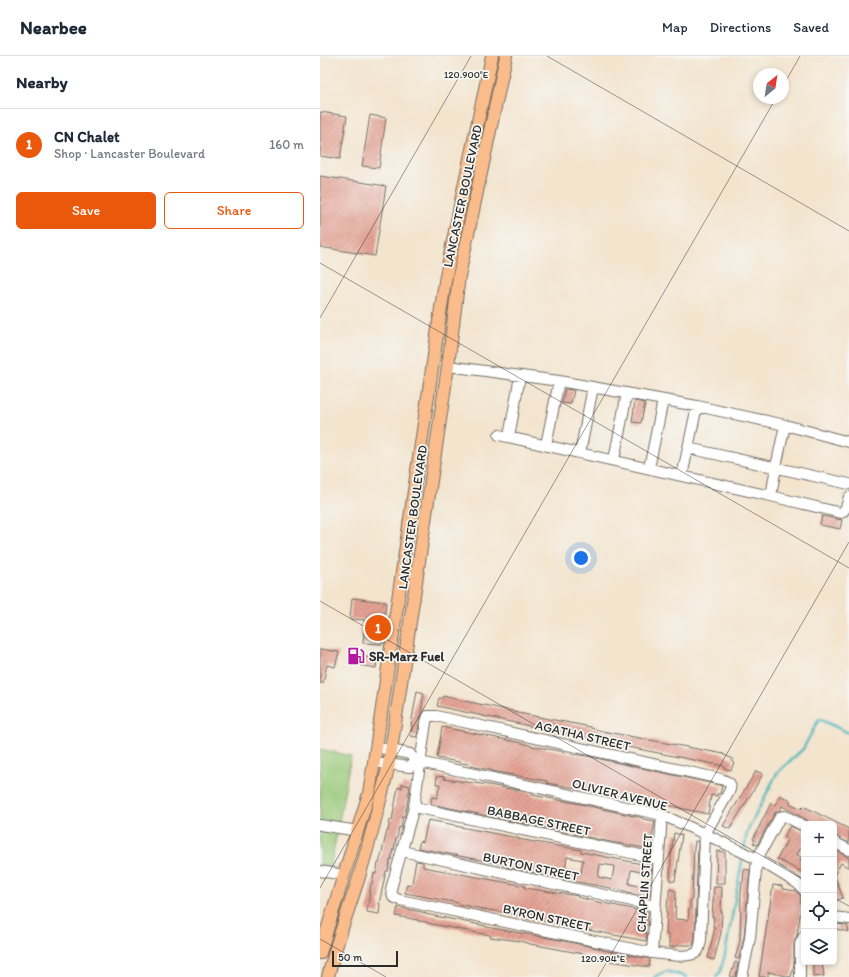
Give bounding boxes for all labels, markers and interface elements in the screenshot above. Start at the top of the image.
text: Nearbee [20,16,87,39]
text: Map [662,19,688,36]
text: Directions [710,19,771,36]
text: Saved [793,19,829,36]
text: 120.900°E [444,68,489,81]
north arrow [753,68,789,104]
text: Nearby [16,72,68,92]
street label: LANCASTER BOULEVARD [440,123,485,269]
text: CN Chalet [54,128,120,146]
text: 1 [26,137,32,152]
text: 160 m [269,137,304,152]
text: Shop · Lancaster Boulevard [54,146,205,161]
button: Save [16,192,156,229]
button: Share [164,192,304,229]
street label: LANCASTER BOULEVARD [395,444,430,590]
your location [571,548,591,568]
pin: 1 [365,613,391,643]
fuel station icon: SR-Marz Fuel [346,646,366,666]
place label: SR-Marz Fuel [369,649,445,664]
street label: AGATHA STREET [534,717,633,754]
street label: OLIVIER AVENUE [571,775,669,814]
street label: BABBAGE STREET [486,802,593,839]
map controls [801,821,837,965]
button: + [801,821,837,857]
street label: CHAPLIN STREET [634,832,655,933]
street label: BURTON STREET [482,849,581,884]
button: − [801,857,837,893]
button: locate [801,893,837,929]
street label: BYRON STREET [502,901,593,934]
button: layers [801,929,837,965]
scale bar [332,949,398,968]
text: 50 m [338,951,362,964]
text: 120.904°E [581,952,626,965]

